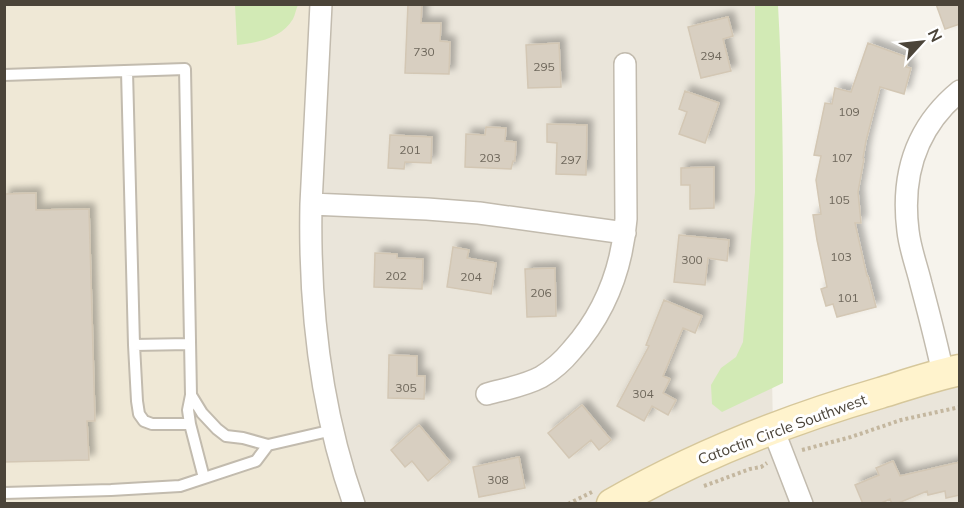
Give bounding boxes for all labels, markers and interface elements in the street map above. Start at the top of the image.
north arrow [892,12,952,72]
text: N [924,25,947,45]
house number: 730 [413,44,435,59]
house number: 294 [700,48,722,63]
house number: 295 [533,59,555,74]
house number: 109 [838,104,860,119]
house number: 201 [399,142,421,157]
house number: 203 [479,150,501,165]
house number: 107 [831,150,853,165]
house number: 297 [560,152,582,167]
house number: 105 [828,192,850,207]
house number: 103 [830,249,852,264]
house number: 300 [681,252,703,267]
house number: 202 [385,268,407,283]
house number: 204 [460,269,482,284]
house number: 206 [530,285,552,300]
house number: 101 [837,290,859,305]
house number: 305 [395,380,417,395]
house number: 304 [632,386,654,401]
street label: Catoctin Circle Southwest [695,390,869,468]
house number: 308 [487,472,509,487]

